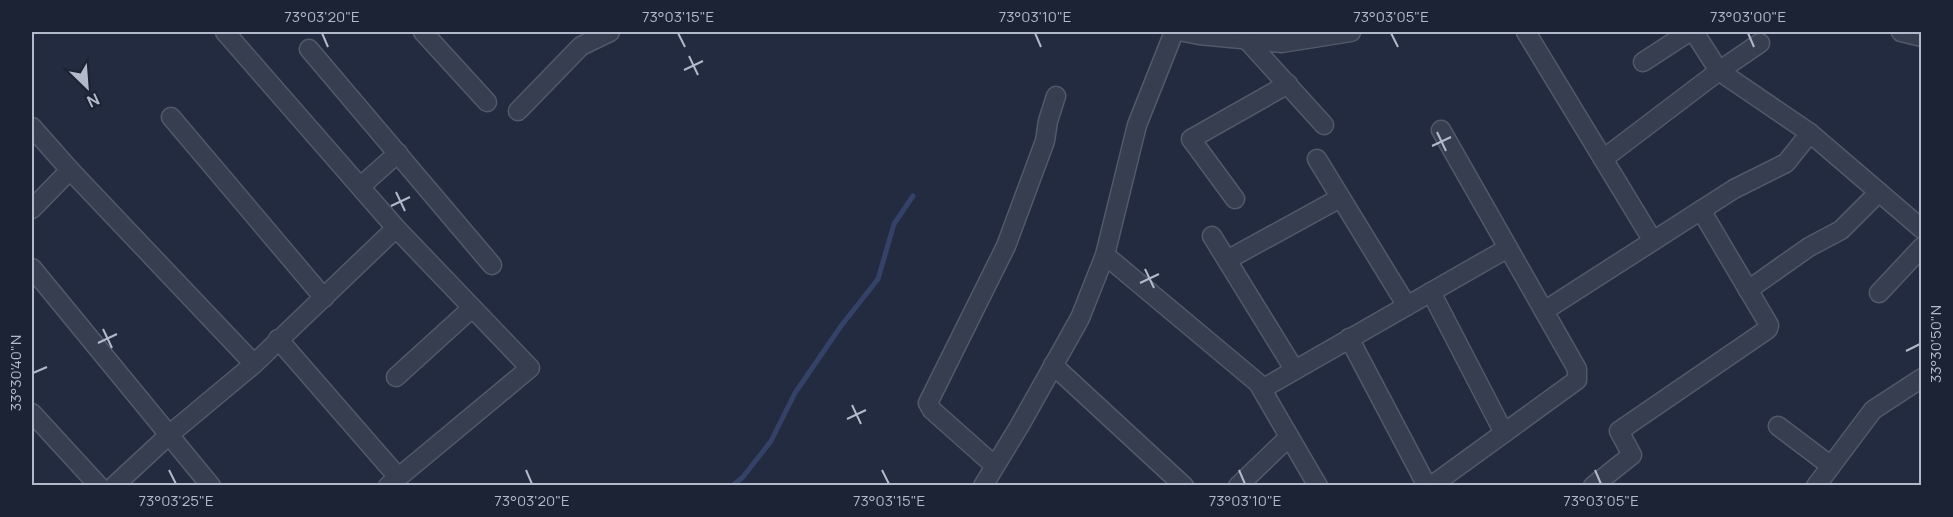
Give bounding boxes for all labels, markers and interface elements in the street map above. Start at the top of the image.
text: 73°03'20"E [284,6,360,27]
text: 73°03'15"E [642,6,714,27]
text: 73°03'10"E [999,6,1071,27]
text: 73°03'05"E [1353,6,1429,27]
text: 73°03'00"E [1710,6,1786,27]
north arrow [57,57,117,117]
text: N [83,88,103,113]
text: 33°30'50"N [1925,305,1946,383]
text: 33°30'40"N [5,335,26,411]
text: 73°03'25"E [139,490,213,511]
text: 73°03'20"E [494,490,570,511]
text: 73°03'15"E [853,490,925,511]
text: 73°03'10"E [1209,490,1281,511]
text: 73°03'05"E [1563,490,1639,511]

